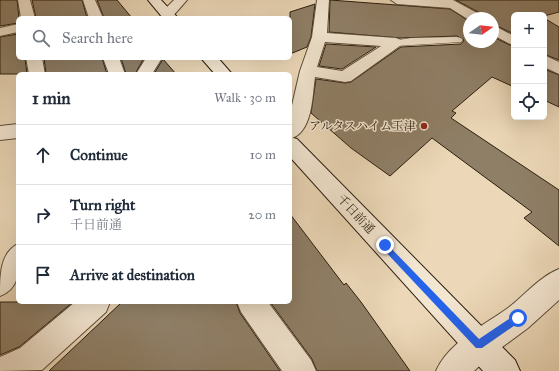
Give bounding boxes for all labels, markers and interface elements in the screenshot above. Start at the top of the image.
north arrow [463,12,499,48]
map controls [511,12,547,120]
button: + [511,12,547,48]
search box [16,16,292,60]
icon: search [30,27,52,49]
text: Search here [62,29,133,47]
button: − [511,48,547,84]
button: locate [511,84,547,120]
text: 1 min [32,88,71,109]
text: Walk · 30 m [214,90,276,106]
place label: アルタスハイム玉津 [309,119,416,133]
marker: アルタスハイム玉津 [419,121,429,131]
icon: ahead [32,144,54,166]
text: Continue [70,146,128,164]
text: 10 m [250,147,276,163]
street label: 千日前通 [335,192,377,236]
text: Turn right [70,196,135,214]
icon: right [32,204,54,226]
text: 20 m [248,207,276,223]
text: 千日前通 [70,217,122,233]
route end [376,236,394,254]
icon: arrive [32,264,54,286]
text: Arrive at destination [70,266,195,284]
route start [509,309,527,327]

